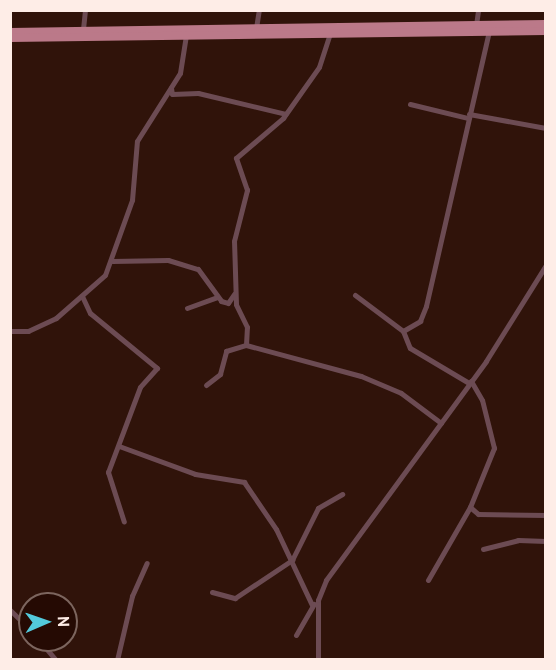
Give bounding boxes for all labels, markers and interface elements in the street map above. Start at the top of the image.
north arrow [18,592,78,652]
text: N [54,616,74,627]

